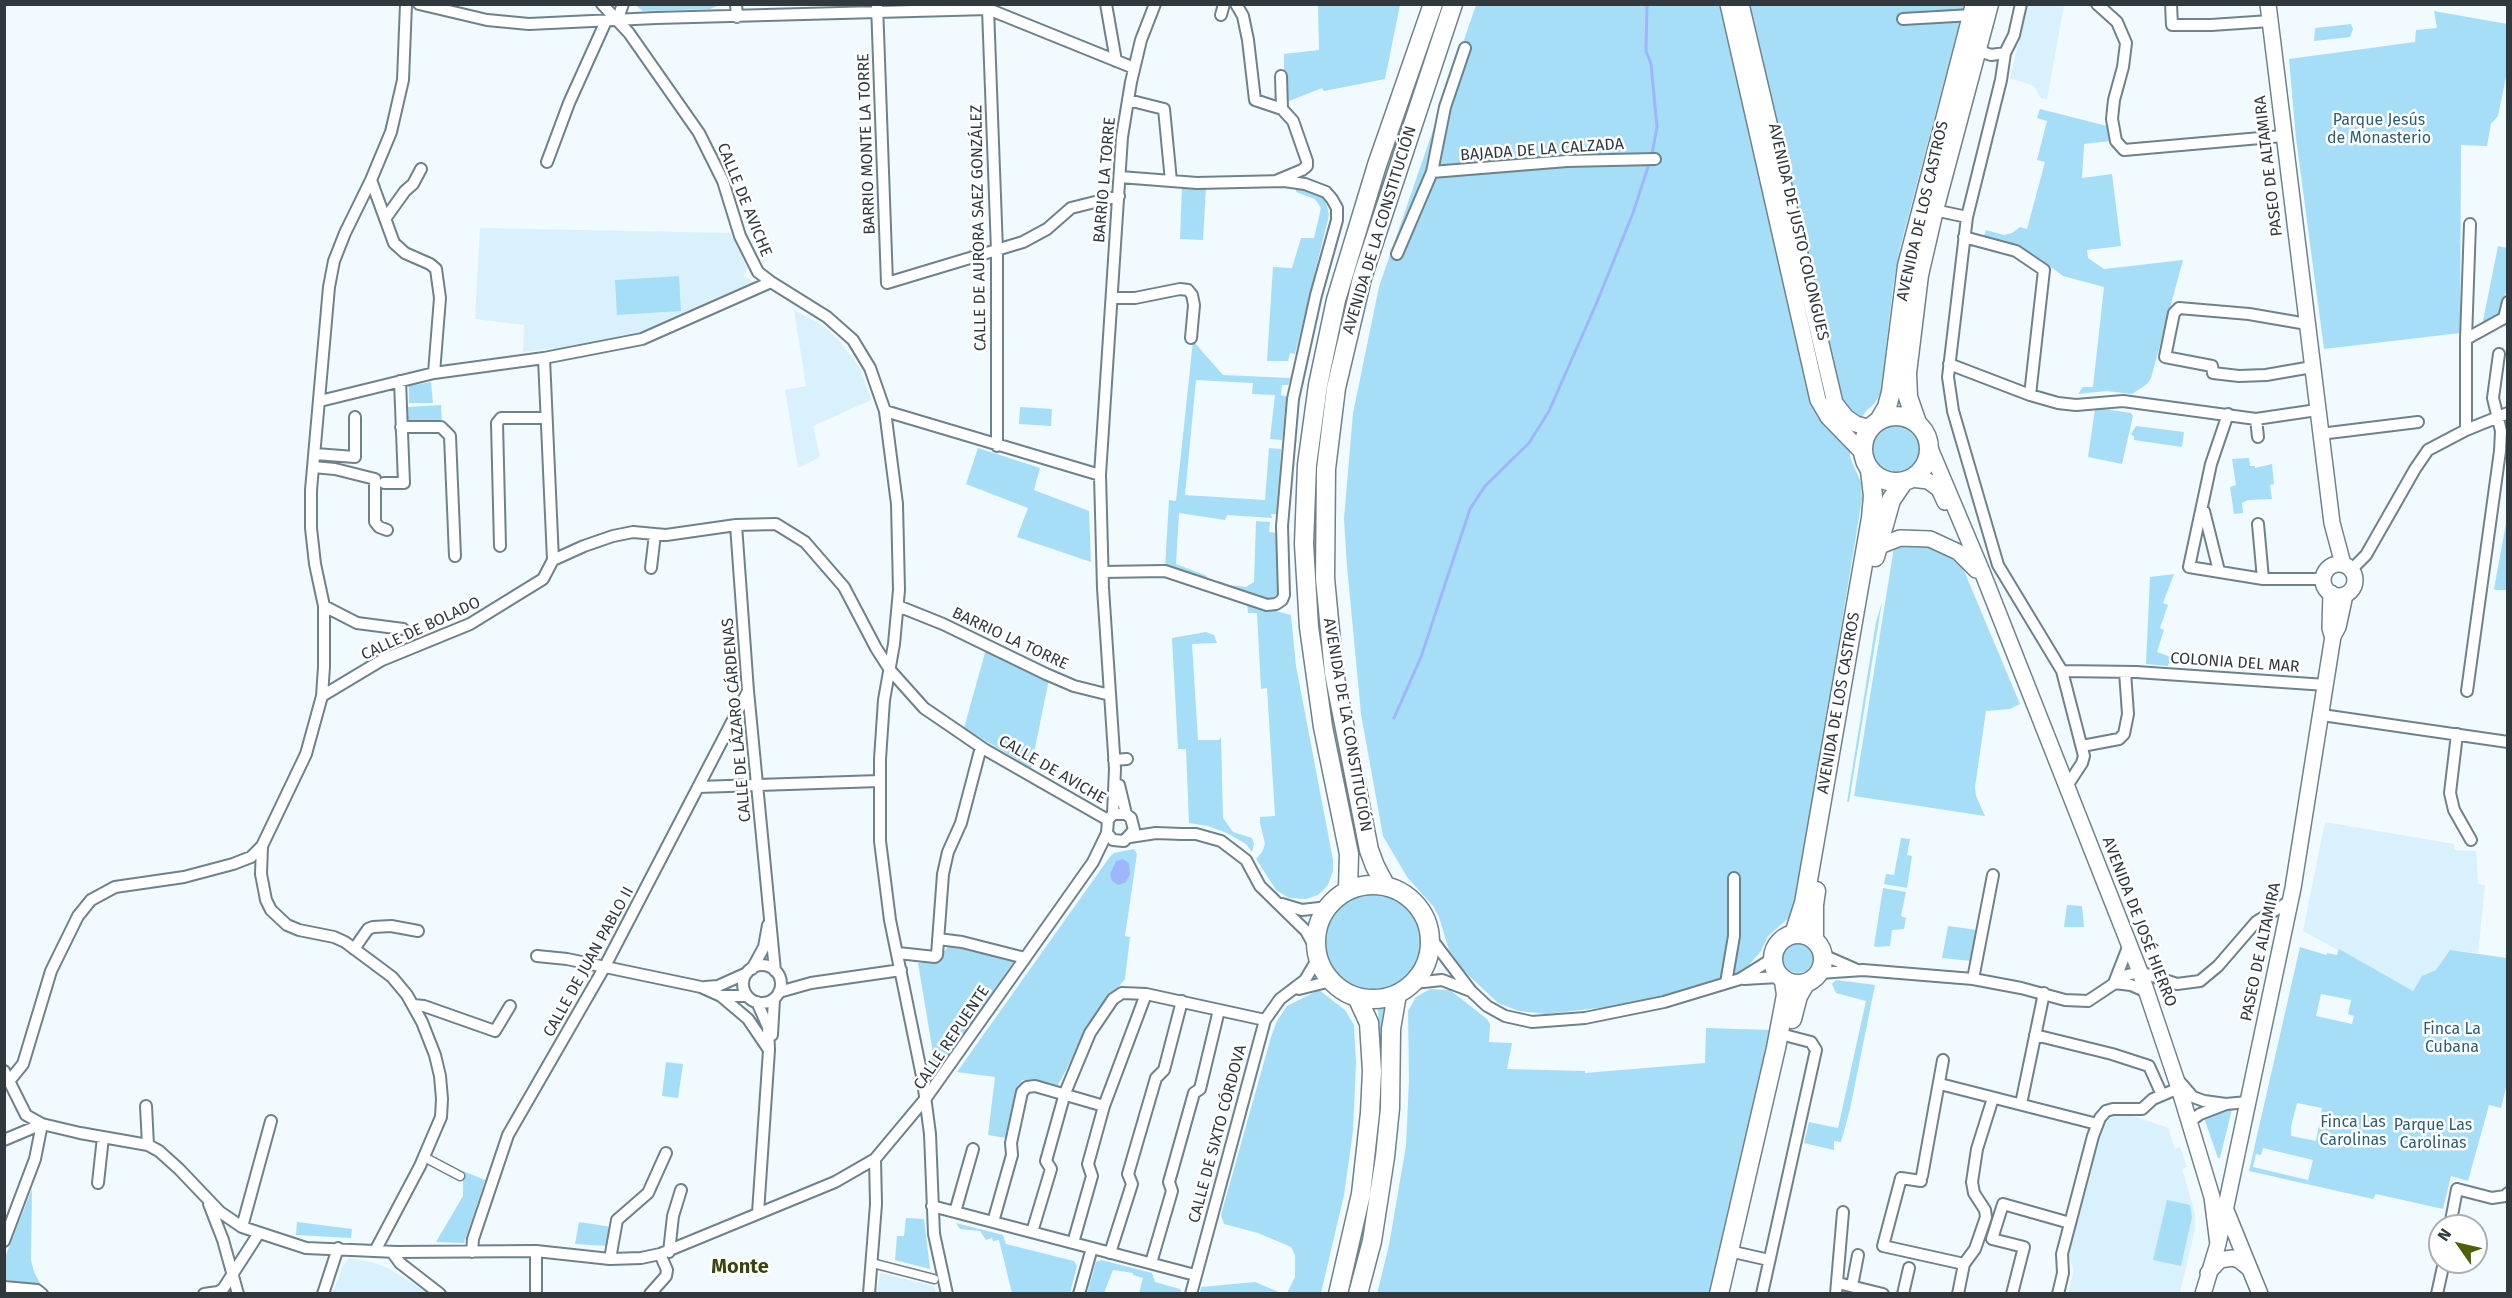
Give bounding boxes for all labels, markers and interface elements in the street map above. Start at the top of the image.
street label: BARRIO MONTE LA TORRE [854,53,880,235]
street label: PASEO DE ALTAMIRA [2251,95,2287,237]
street label: CALLE DE AURORA SAEZ GONZÁLEZ [967,105,991,351]
park label: Parque Jesús de Monasterio [2327,111,2431,149]
street label: BARRIO LA TORRE [1090,116,1120,244]
street label: AVENIDA DE LOS CASTROS [1893,119,1953,303]
street label: AVENIDA DE JUSTO COLONGUES [1764,122,1832,342]
street label: AVENIDA DE LA CONSTITUCIÓN [1339,124,1421,336]
street label: BAJADA DE LA CALZADA [1460,135,1624,165]
street label: CALLE DE AVICHE [712,140,776,260]
street label: CALLE DE BOLADO [358,593,484,665]
street label: BARRIO LA TORRE [949,604,1071,674]
street label: AVENIDA DE LOS CASTROS [1814,611,1864,795]
street label: CALLE DE LÁZARO CÁRDENAS [719,617,755,823]
street label: AVENIDA DE LA CONSTITUCIÓN [1319,617,1375,833]
street label: COLONIA DEL MAR [2170,649,2300,677]
street label: CALLE DE AVICHE [995,731,1109,809]
street label: AVENIDA DE JOSÉ HIERRO [2098,834,2180,1010]
street label: PASEO DE ALTAMIRA [2237,881,2285,1023]
street label: CALLE DE JUAN PABLO II [540,884,638,1040]
street label: CALLE REPUENTE [910,982,994,1094]
park label: Finca La Cubana [2423,1020,2481,1058]
street label: CALLE DE SIXTO CÓRDOVA [1185,1043,1251,1225]
park label: Finca Las Carolinas [2319,1113,2387,1151]
park label: Parque Las Carolinas [2394,1116,2472,1154]
north arrow [2428,1214,2488,1274]
text: N [2433,1225,2455,1244]
district label: Monte [711,1255,769,1279]

